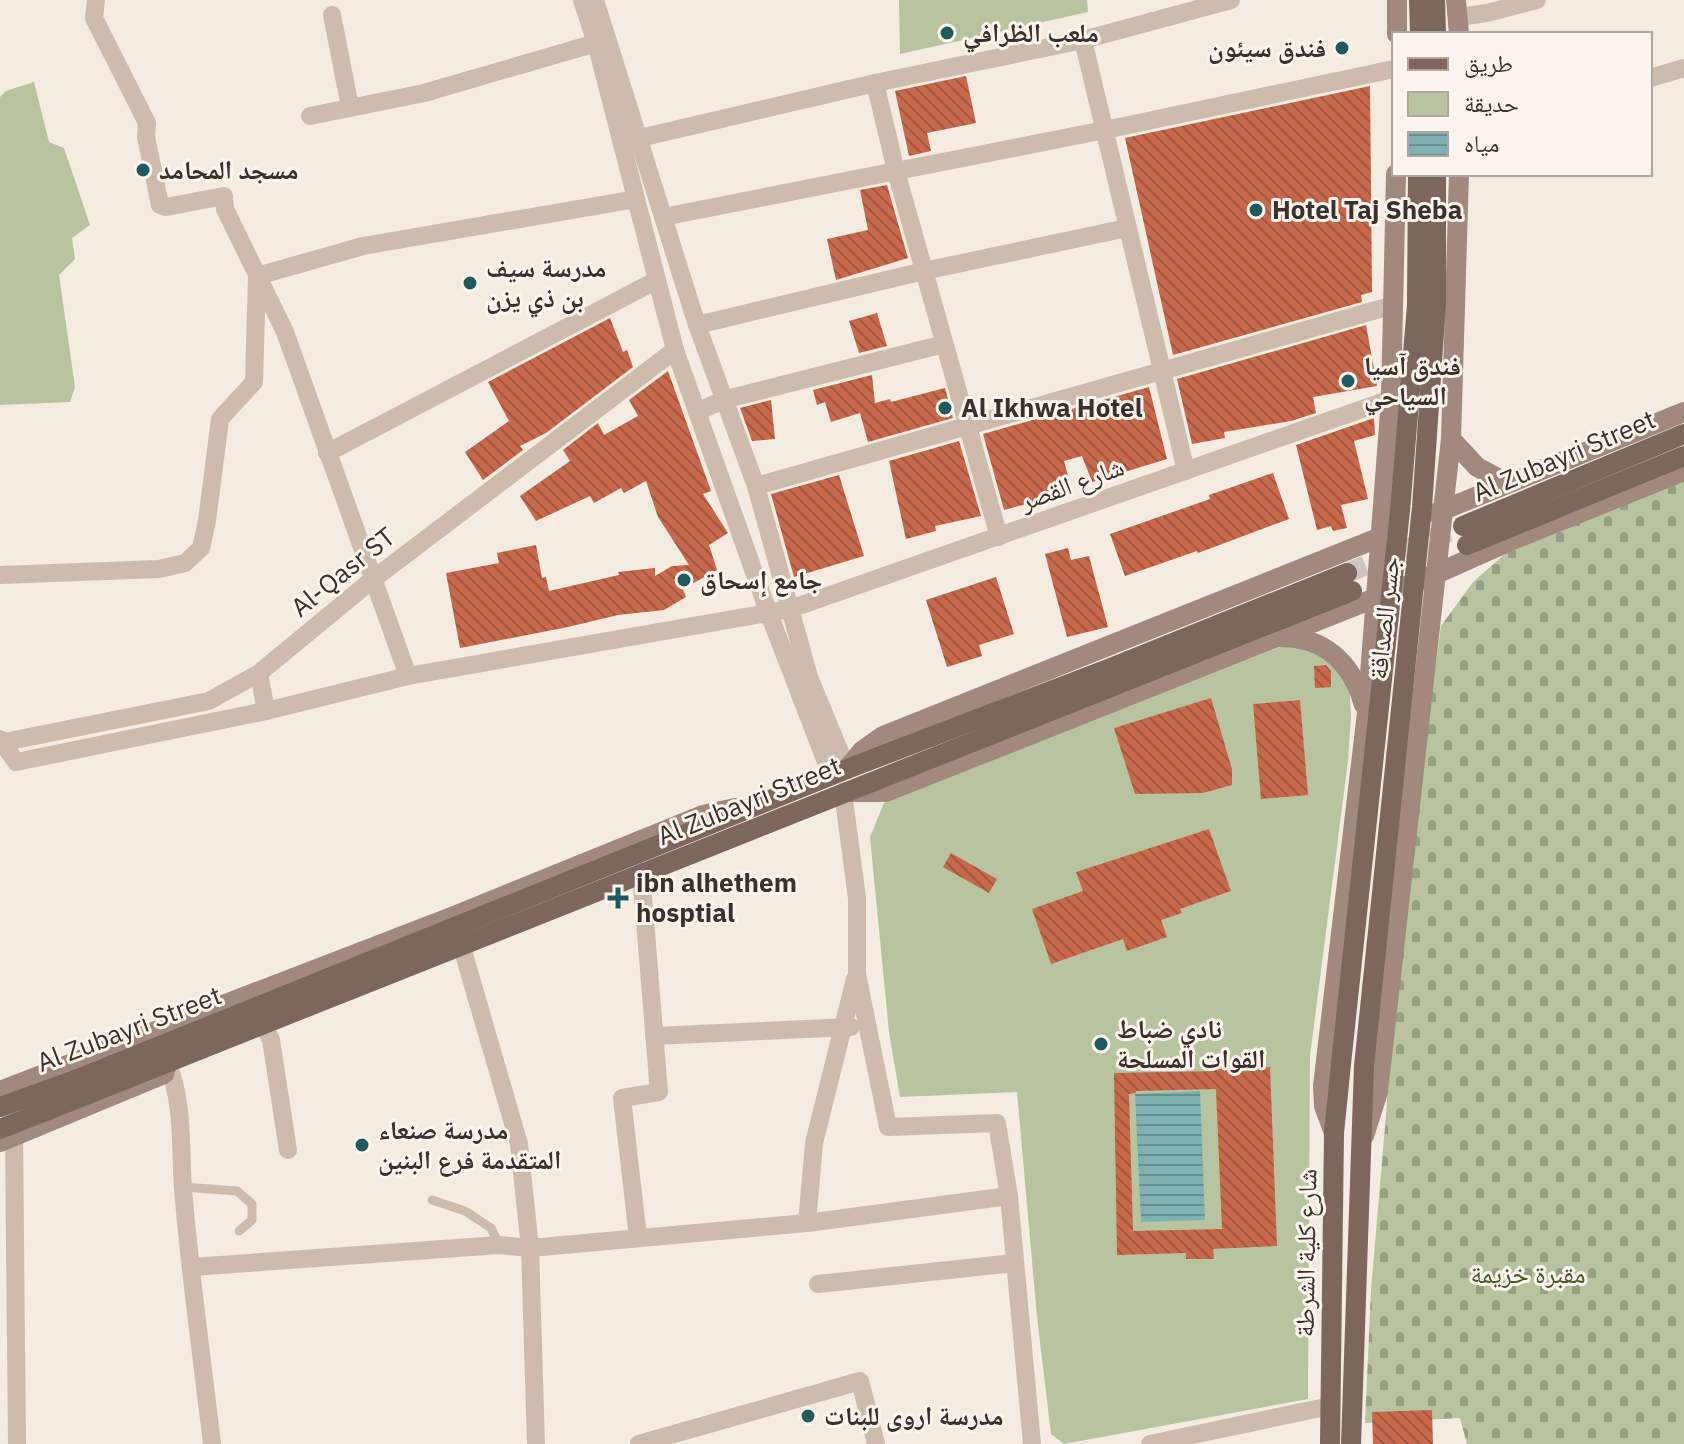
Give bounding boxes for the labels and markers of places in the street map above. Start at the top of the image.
place label: ملعب الظرافي [963,15,1099,53]
marker: ملعب الظرافي [938,24,956,42]
place label: فندق سيئون [1208,30,1326,64]
marker: فندق سيئون [1333,39,1351,57]
place label: مسجد المحامد [159,152,299,186]
marker: مسجد المحامد [134,161,152,179]
place label: Hotel Taj Sheba [1272,192,1463,226]
marker: Hotel Taj Sheba [1247,201,1265,219]
place label: مدرسة سيف بن ذي يزن [486,250,606,318]
marker: مدرسة سيف بن ذي يزن [461,274,479,292]
place label: فندق آسيا السياحي [1364,348,1461,416]
marker: فندق آسيا السياحي [1339,372,1357,390]
place label: Al Ikhwa Hotel [961,390,1143,424]
marker: Al Ikhwa Hotel [936,399,954,417]
place label: جامع إسحاق [700,562,822,598]
marker: جامع إسحاق [675,571,693,589]
place label: ibn alhethem hosptial [636,865,797,929]
marker: ibn alhethem hosptial [607,887,629,909]
place label: نادي ضباط القوات المسلحة [1117,1011,1265,1075]
marker: نادي ضباط القوات المسلحة [1092,1035,1110,1053]
place label: مدرسة صنعاء المتقدمة فرع البنين [378,1112,561,1177]
marker: مدرسة صنعاء المتقدمة فرع البنين [353,1136,371,1154]
place label: مدرسة اروى للبنات [824,1398,1004,1432]
marker: مدرسة اروى للبنات [799,1407,817,1425]

